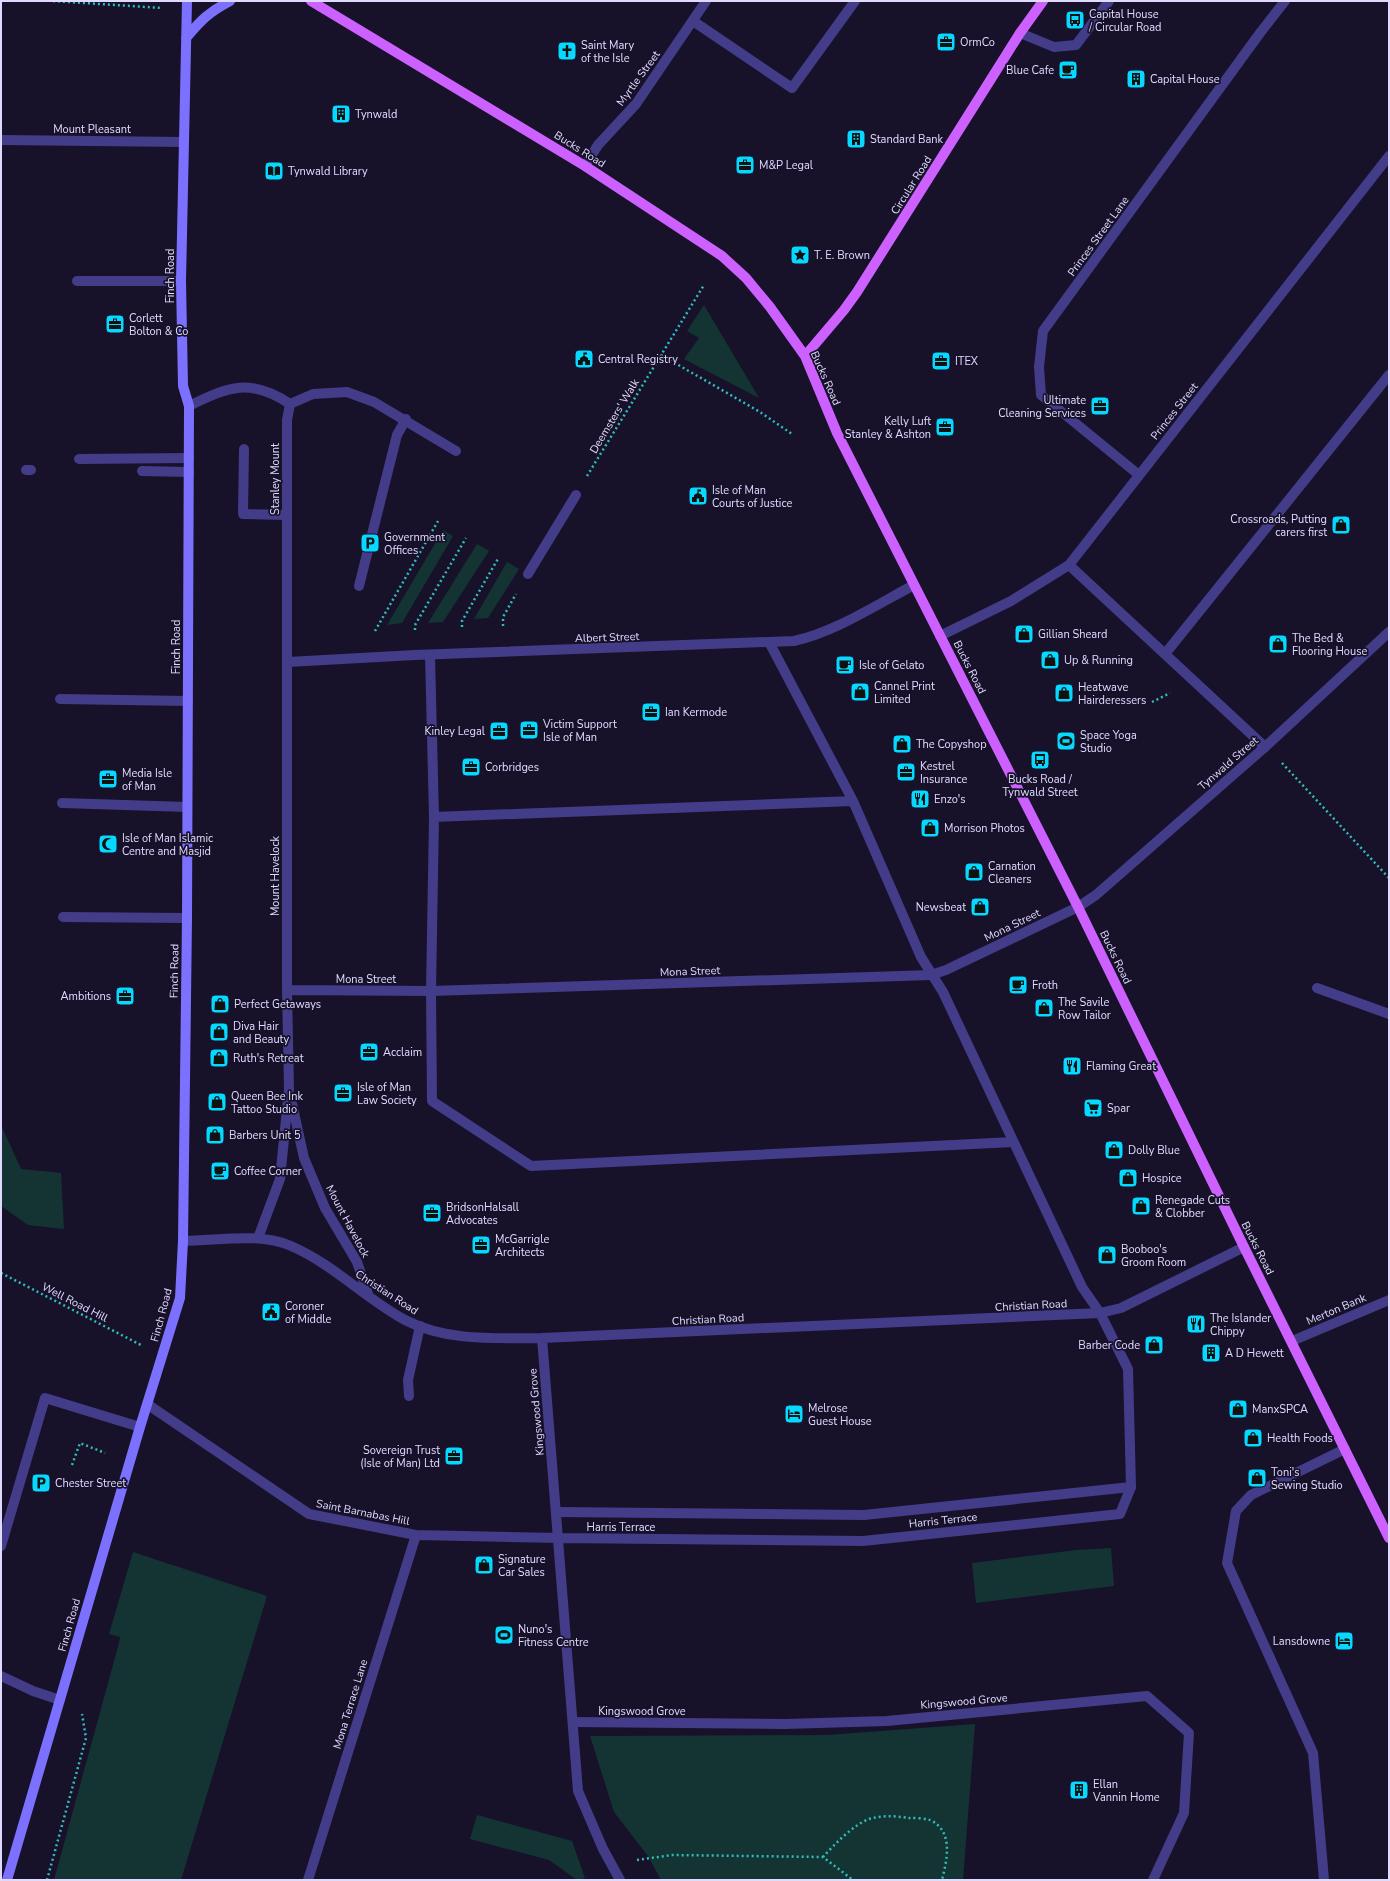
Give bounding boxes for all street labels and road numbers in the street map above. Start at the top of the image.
street label: Myrtle Street [613,47,664,109]
street label: Mount Pleasant [53,122,131,137]
street label: Bucks Road [551,128,608,171]
street label: Circular Road [887,153,935,217]
street label: Princes Street Lane [1064,193,1133,279]
street label: Finch Road [163,249,178,303]
street label: Bucks Road [807,349,844,408]
street label: Deemsters' Walk [586,376,643,456]
street label: Princes Street [1147,380,1201,443]
street label: Stanley Mount [268,443,283,515]
street label: Finch Road [169,620,184,674]
street label: Albert Street [575,629,640,646]
street label: Bucks Road [950,638,989,696]
street label: Tynwald Street [1195,733,1262,794]
street label: Mount Havelock [268,835,283,916]
street label: Mona Street [982,905,1043,945]
street label: Bucks Road [1096,928,1135,986]
street label: Finch Road [167,944,182,998]
street label: Mona Street [660,963,721,980]
street label: Mona Street [336,972,396,987]
street label: Mount Havelock [322,1182,373,1261]
street label: Bucks Road [1238,1219,1277,1277]
street label: Christian Road [352,1266,421,1318]
street label: Well Road Hill [39,1279,111,1326]
street label: Finch Road [147,1287,176,1343]
street label: Merton Bank [1304,1290,1369,1329]
street label: Christian Road [995,1296,1068,1315]
street label: Christian Road [672,1310,745,1329]
street label: Kingswood Grove [525,1368,548,1456]
street label: Saint Barnabas Hill [315,1496,412,1529]
street label: Harris Terrace [908,1509,978,1532]
street label: Harris Terrace [587,1520,656,1535]
street label: Finch Road [55,1597,84,1653]
street label: Mona Terrace Lane [330,1657,371,1751]
street label: Kingswood Grove [920,1690,1008,1713]
street label: Kingswood Grove [598,1704,686,1719]

